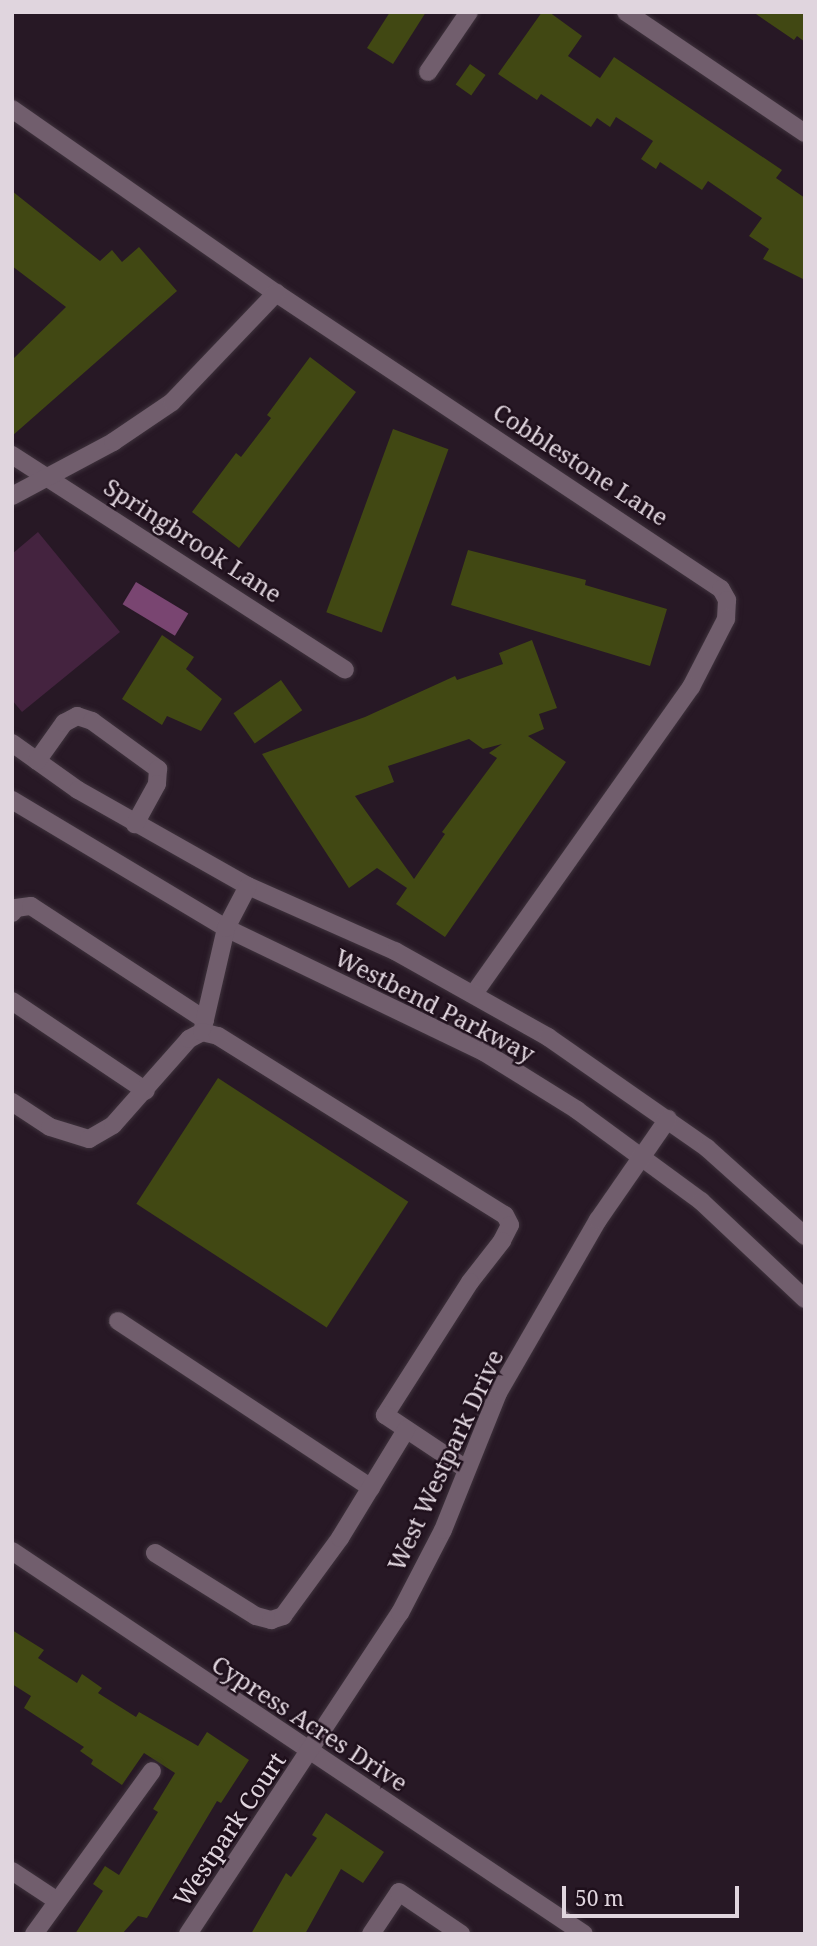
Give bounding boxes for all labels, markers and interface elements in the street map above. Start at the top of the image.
street label: Cobblestone Lane [488,397,674,531]
street label: Springbrook Lane [99,472,287,608]
street label: Westbend Parkway [330,942,540,1068]
street label: West Westpark Drive [381,1345,509,1575]
street label: Cypress Acres Drive [207,1649,413,1797]
street label: Westpark Court [167,1747,291,1911]
scale bar [565,1872,742,1916]
text: 50 m [575,1884,624,1912]

